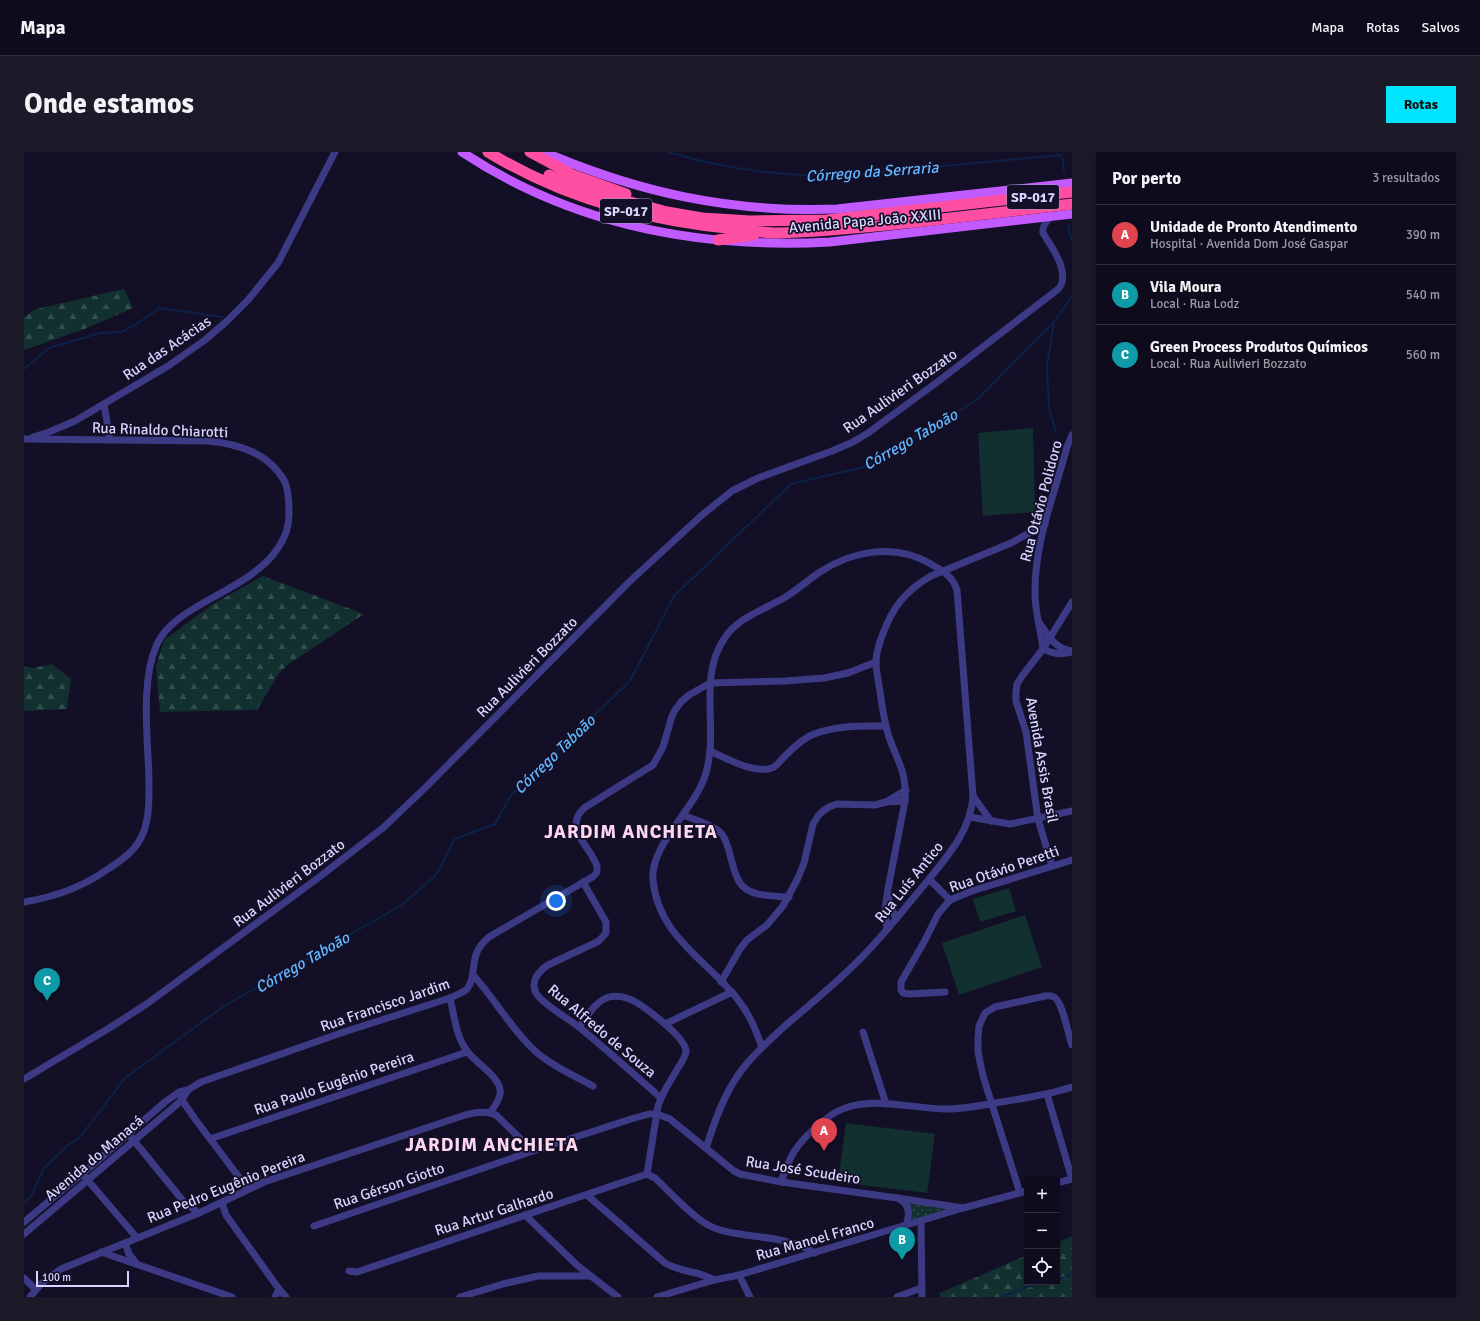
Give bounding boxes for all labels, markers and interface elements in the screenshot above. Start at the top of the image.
text: Mapa [20,16,66,40]
text: Mapa [1311,19,1344,36]
text: Rotas [1366,19,1400,36]
text: Salvos [1422,19,1460,36]
button: Rotas [1386,86,1456,123]
text: Onde estamos [24,87,194,121]
water label: Córrego da Serraria [805,157,940,187]
text: Por perto [1112,168,1181,189]
text: 3 resultados [1372,170,1440,186]
road number: SP-017 [1007,185,1059,209]
road number: SP-017 [600,199,652,223]
street label: Avenida Papa João XXIII [788,205,942,237]
text: Unidade de Pronto Atendimento [1150,218,1357,236]
text: A [1121,227,1129,243]
text: 390 m [1406,227,1440,243]
text: Hospital · Avenida Dom José Gaspar [1150,236,1348,252]
text: Vila Moura [1150,278,1221,296]
text: B [1121,287,1129,303]
text: 540 m [1406,287,1440,303]
text: Local · Rua Lodz [1150,296,1239,312]
street label: Rua das Acácias [120,312,215,384]
text: Green Process Produtos Químicos [1150,338,1368,356]
street label: Rua Aulivieri Bozzato [840,345,961,437]
text: C [1121,347,1129,363]
text: 560 m [1406,347,1440,363]
text: Local · Rua Aulivieri Bozzato [1150,356,1306,372]
water label: Córrego Taboão [860,404,962,475]
street label: Rua Rinaldo Chiarotti [91,419,229,441]
street label: Rua Otávio Polidoro [1016,438,1066,564]
street label: Rua Aulivieri Bozzato [473,613,581,721]
street label: Avenida Assis Brasil [1022,696,1062,824]
water label: Córrego Taboão [510,710,600,799]
district label: JARDIM ANCHIETA [544,820,718,844]
street label: Rua Aulivieri Bozzato [230,835,348,931]
street label: Rua Luís Antico [871,838,947,926]
street label: Rua Otávio Peretti [947,842,1061,896]
your location [546,891,566,911]
water label: Córrego Taboão [252,927,354,998]
pin: C [34,968,60,1001]
street label: Rua Francisco Jardim [318,974,452,1036]
street label: Rua Alfredo de Souza [544,981,660,1081]
street label: Rua Paulo Eugênio Pereira [252,1047,416,1119]
street label: Avenida do Manacá [41,1111,147,1205]
pin: A [811,1118,837,1151]
district label: JARDIM ANCHIETA [405,1133,579,1157]
street label: Rua Pedro Eugênio Pereira [145,1147,307,1227]
street label: Rua José Scudeiro [744,1152,862,1188]
street label: Rua Gérson Giotto [331,1159,447,1213]
map controls [1024,1177,1060,1285]
button: + [1024,1177,1060,1213]
street label: Rua Artur Galhardo [432,1184,556,1240]
street label: Rua Manoel Franco [754,1213,876,1264]
button: − [1024,1213,1060,1249]
pin: B [889,1227,915,1260]
button: locate [1024,1249,1060,1285]
scale bar [36,1269,129,1288]
text: 100 m [42,1271,71,1284]

